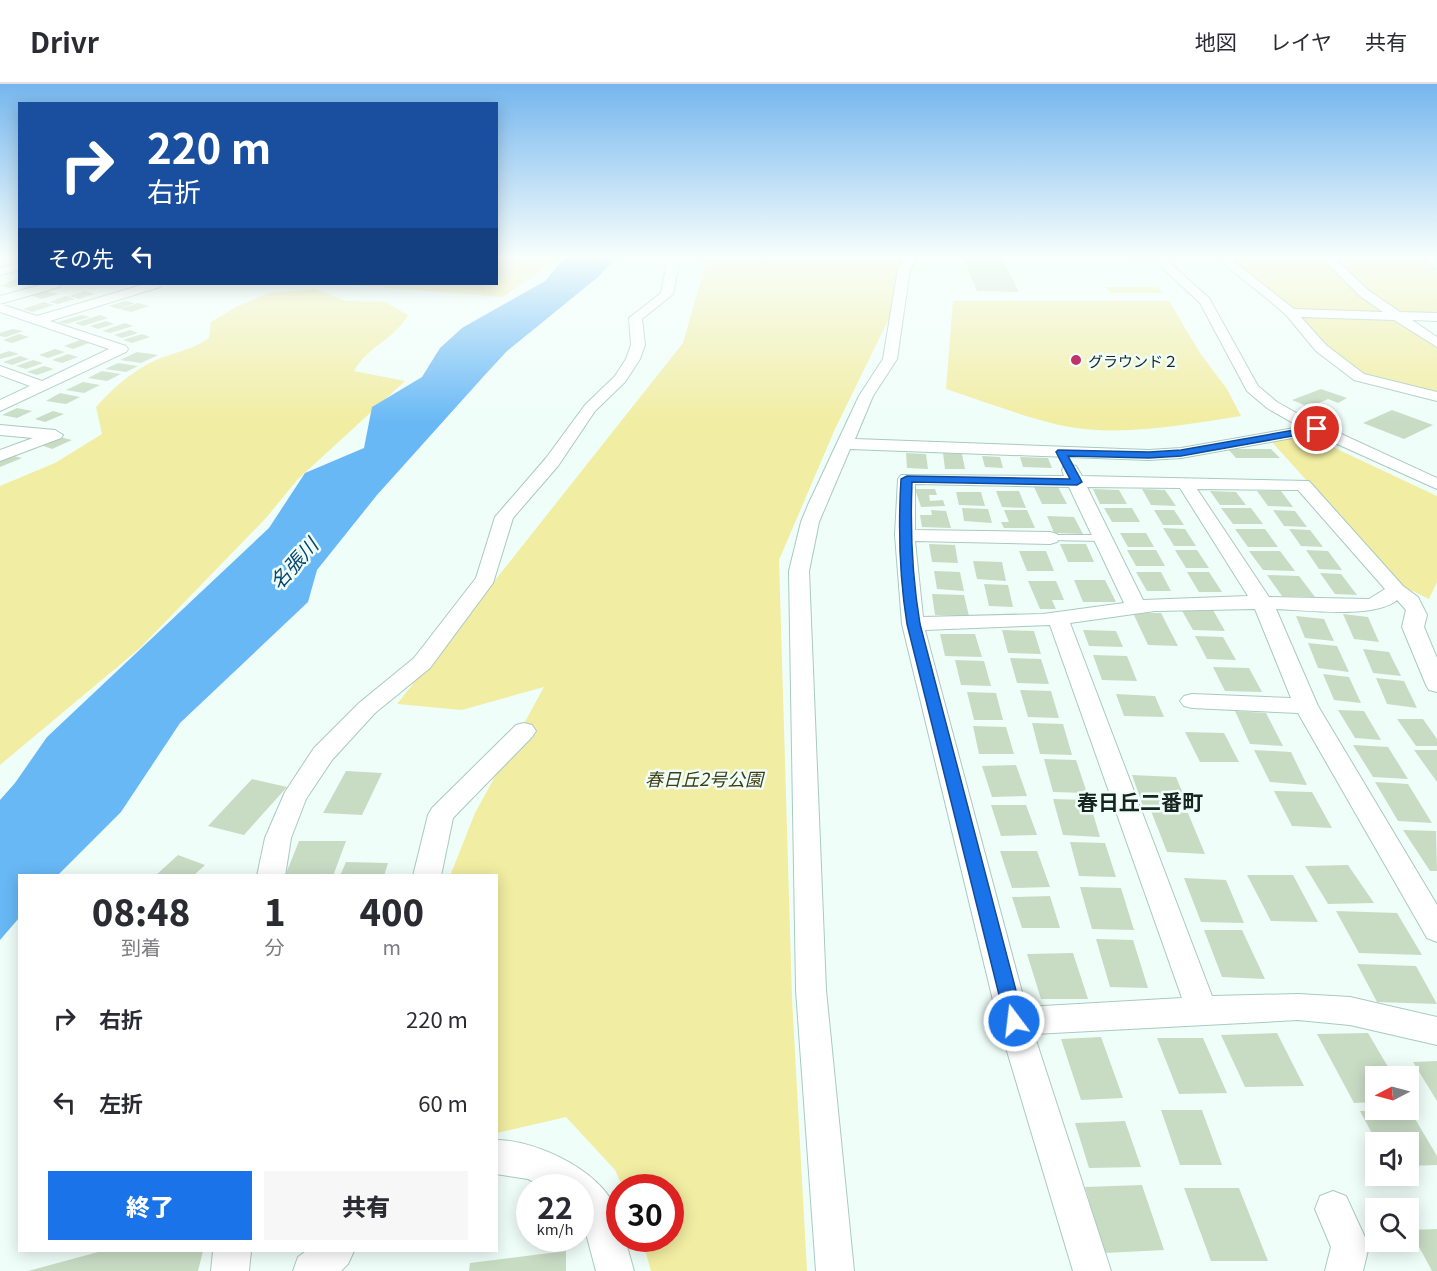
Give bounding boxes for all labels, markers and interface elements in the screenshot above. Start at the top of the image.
text: Drivr [30,21,99,61]
text: 地図 [1195,26,1237,56]
text: レイヤ [1270,26,1332,56]
text: 共有 [1365,26,1407,56]
text: 220 m [147,115,271,176]
icon: right [48,126,126,204]
text: 右折 [147,171,201,210]
icon: left [126,240,159,273]
text: その先 [48,241,114,273]
place label: グラウンド２ [1088,350,1178,371]
marker: グラウンド２ [1069,353,1083,367]
pin [1291,403,1342,454]
icon: arrive [1300,412,1333,445]
water label: 名張川 [262,530,325,595]
park label: 春日丘2号公園 [645,765,766,791]
district label: 春日丘二番町 [1077,786,1203,816]
text: 08:48 [92,884,190,936]
text: 1 [264,884,286,936]
text: 400 [359,884,424,936]
text: 到着 [121,932,161,961]
text: 分 [265,932,285,961]
text: m [383,932,401,961]
position arrow [982,989,1046,1053]
icon: right [48,1002,81,1035]
text: 右折 [99,1002,143,1034]
text: 220 m [406,1002,468,1034]
north arrow [1365,1066,1419,1120]
map controls [1365,1066,1419,1252]
icon: left [48,1086,81,1119]
text: 左折 [99,1086,143,1118]
text: 60 m [418,1086,468,1118]
button: sound [1365,1132,1419,1186]
button: 終了 [48,1171,252,1240]
button: 共有 [264,1171,468,1240]
speed limit sign: 30 [606,1174,684,1252]
text: 22 [537,1184,573,1228]
button: search [1365,1198,1419,1252]
text: km/h [536,1218,574,1239]

